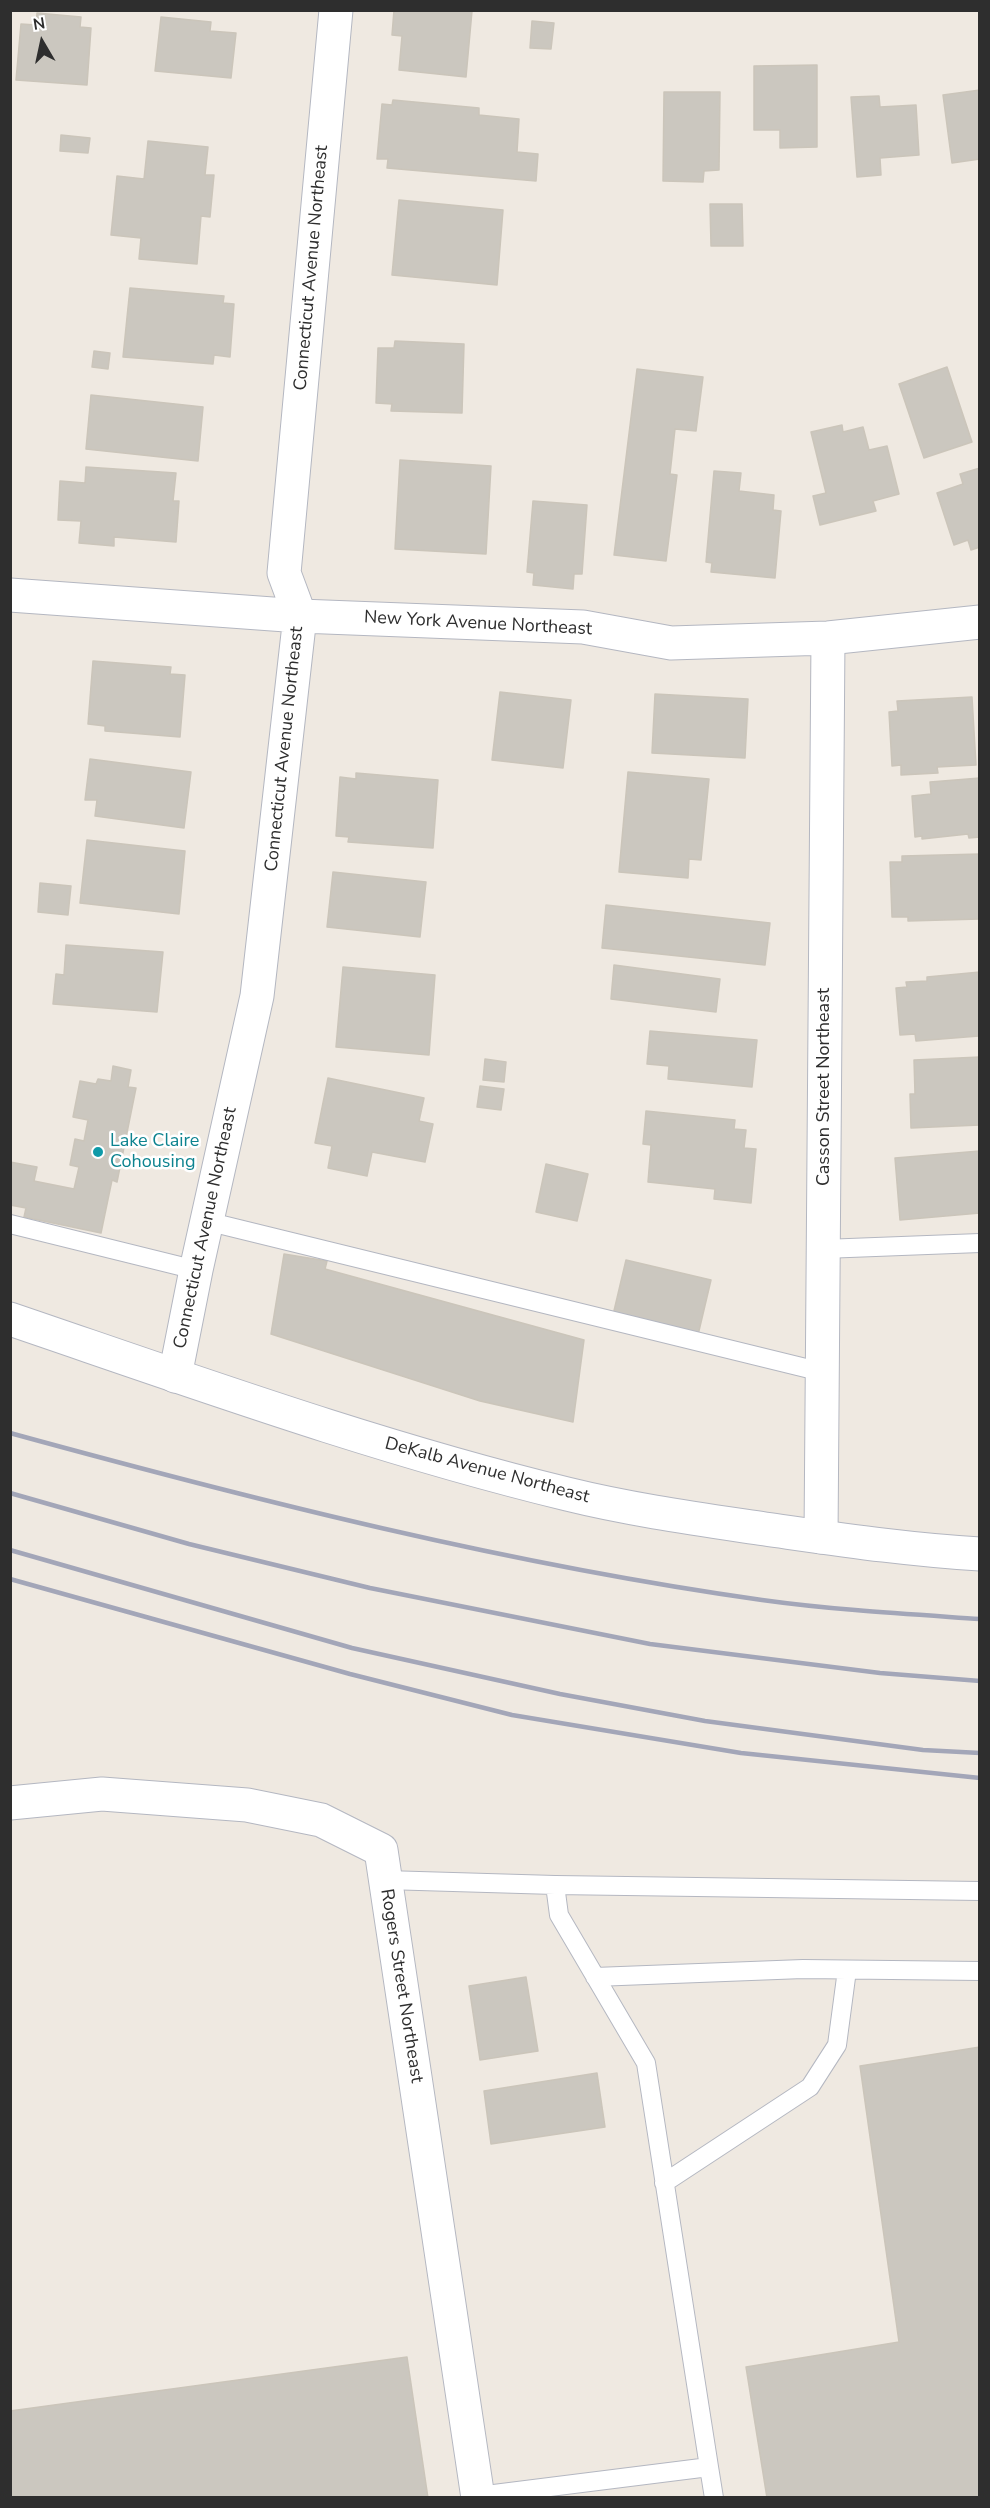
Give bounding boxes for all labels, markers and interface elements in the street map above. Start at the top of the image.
north arrow [12,12,72,72]
text: N [32,12,47,36]
street label: Connecticut Avenue Northeast [291,144,333,392]
street label: New York Avenue Northeast [363,607,593,641]
street label: Connecticut Avenue Northeast [261,625,309,873]
street label: Casson Street Northeast [814,988,836,1186]
street label: Connecticut Avenue Northeast [170,1105,242,1351]
place label: Lake Claire Cohousing [110,1131,199,1174]
marker: Lake Claire Cohousing [91,1145,105,1159]
street label: DeKalb Avenue Northeast [382,1433,592,1509]
street label: Rogers Street Northeast [375,1887,427,2085]

